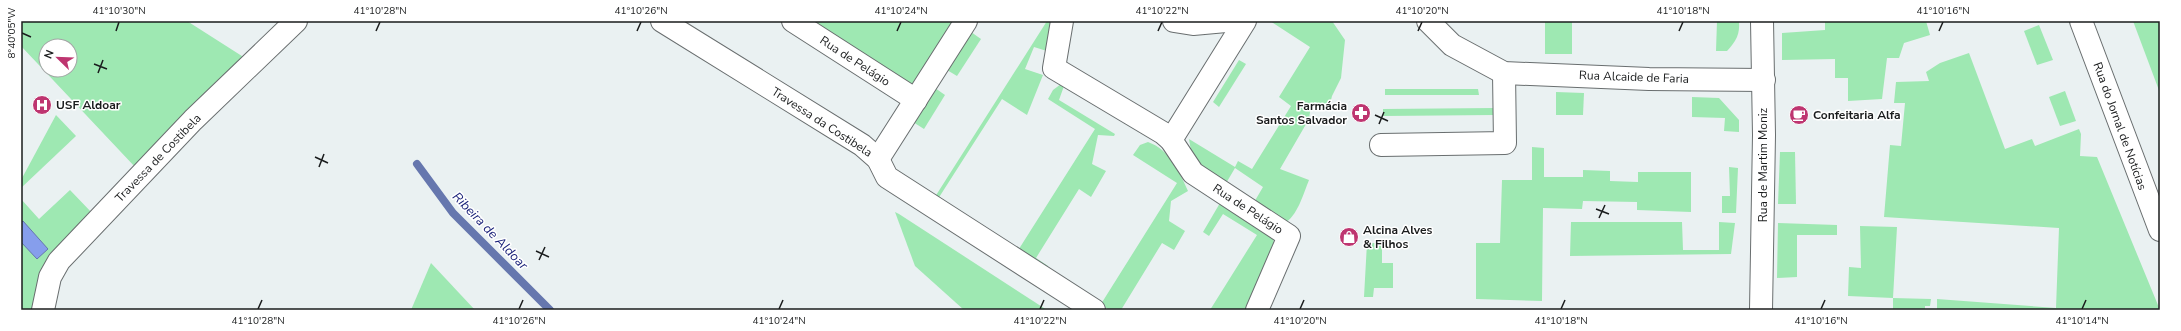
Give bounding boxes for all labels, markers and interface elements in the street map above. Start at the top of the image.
text: 41°10'30"N [92,4,146,18]
text: 41°10'28"N [353,4,407,18]
text: 41°10'26"N [614,4,668,18]
text: 41°10'24"N [874,4,928,18]
text: 41°10'22"N [1135,4,1189,18]
text: 41°10'20"N [1395,4,1449,18]
text: 41°10'18"N [1656,4,1710,18]
text: 41°10'16"N [1916,4,1970,18]
text: 8°40'05"W [5,8,19,58]
street label: Rua de Pelágio [817,32,894,90]
north arrow [38,38,78,78]
text: N [41,48,58,61]
street label: Rua do Jornal de Notícias [2089,60,2151,192]
street label: Rua Alcaide de Faria [1579,67,1689,87]
street label: Travessa da Costibela [769,83,875,161]
hospital icon: USF Aldoar [31,94,53,116]
place label: USF Aldoar [56,97,121,113]
place label: Farmácia Santos Salvador [1256,98,1347,128]
pharmacy icon: Farmácia Santos Salvador [1350,102,1372,124]
cafe icon: Confeitaria Alfa [1788,104,1810,126]
street label: Rua de Martim Moniz [1755,107,1771,222]
place label: Confeitaria Alfa [1813,107,1901,123]
street label: Travessa de Costibela [112,110,204,206]
street label: Rua de Pelágio [1210,180,1287,238]
water label: Ribeira de Aldoar [448,188,532,274]
place label: Alcina Alves & Filhos [1363,222,1433,252]
shop icon: Alcina Alves & Filhos [1338,226,1360,248]
text: 41°10'28"N [231,314,285,328]
text: 41°10'26"N [492,314,546,328]
text: 41°10'24"N [752,314,806,328]
text: 41°10'22"N [1013,314,1067,328]
text: 41°10'20"N [1273,314,1327,328]
text: 41°10'18"N [1534,314,1588,328]
text: 41°10'16"N [1794,314,1848,328]
text: 41°10'14"N [2055,314,2109,328]

